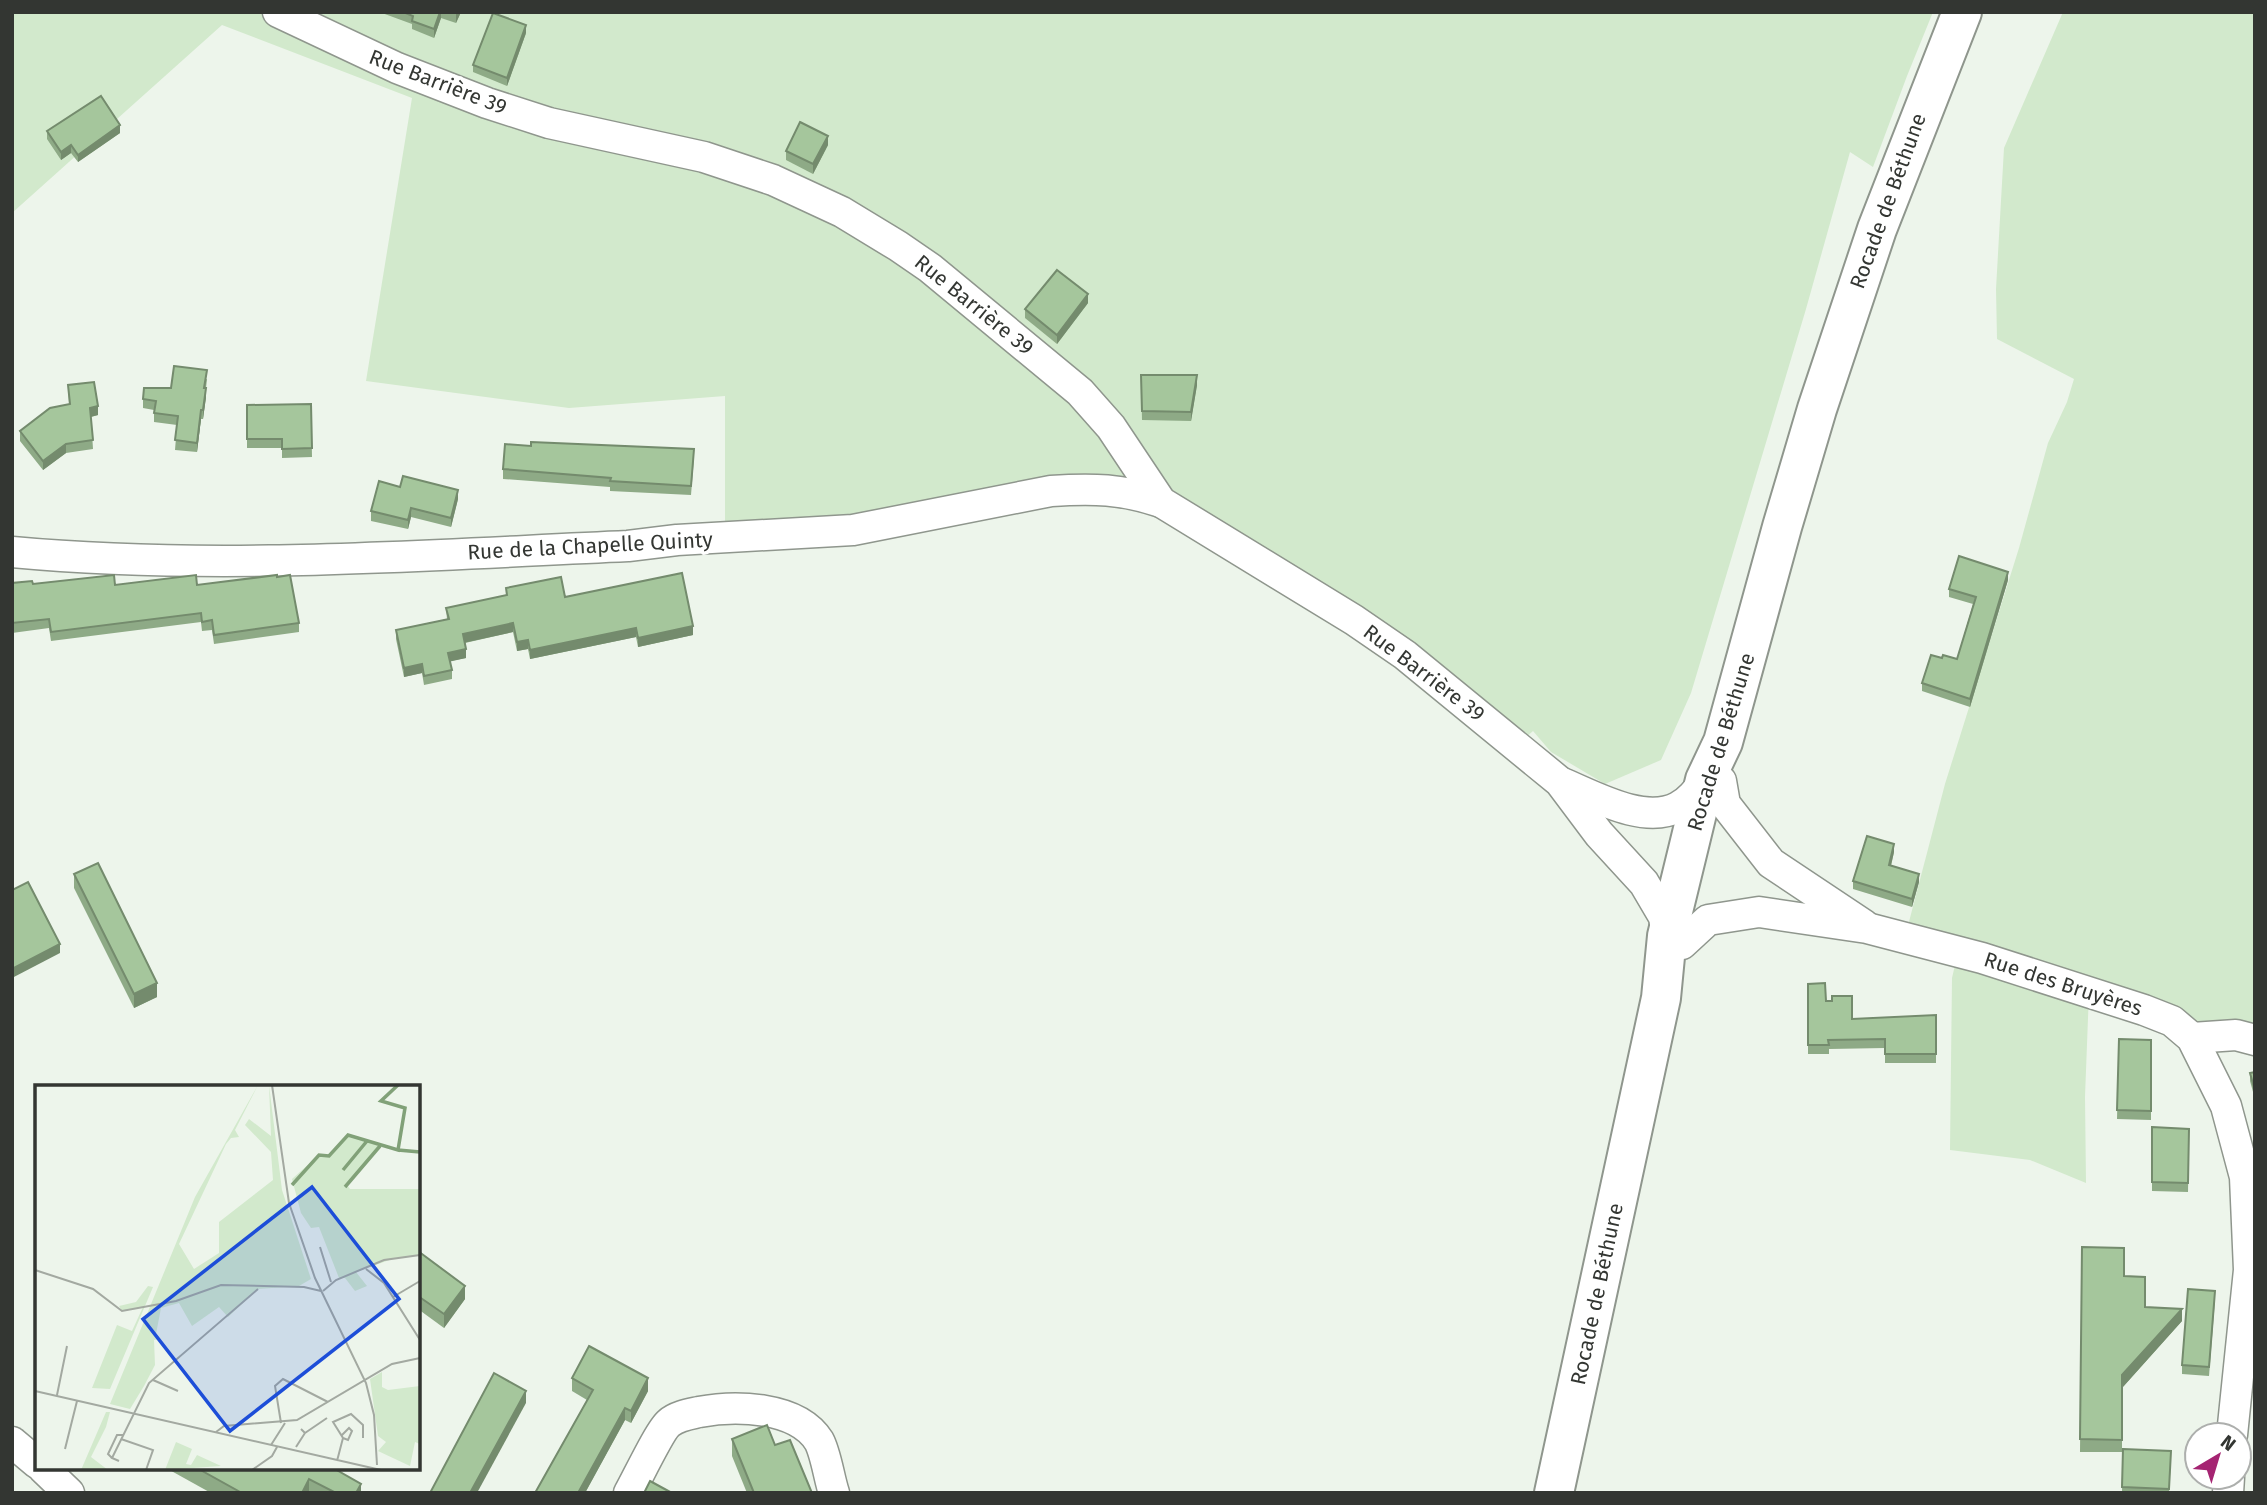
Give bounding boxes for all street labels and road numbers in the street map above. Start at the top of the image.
street label: Rue Barrière 39 [365,44,511,120]
street label: Rocade de Béthune [1844,110,1932,292]
street label: Rue Barrière 39 [909,249,1039,361]
street label: Rue de la Chapelle Quinty [467,527,714,565]
street label: Rue Barrière 39 [1358,619,1490,727]
street label: Rocade de Béthune [1682,650,1760,834]
street label: Rue des Bruyères [1981,946,2146,1022]
street label: Rocade de Béthune [1565,1201,1629,1387]

